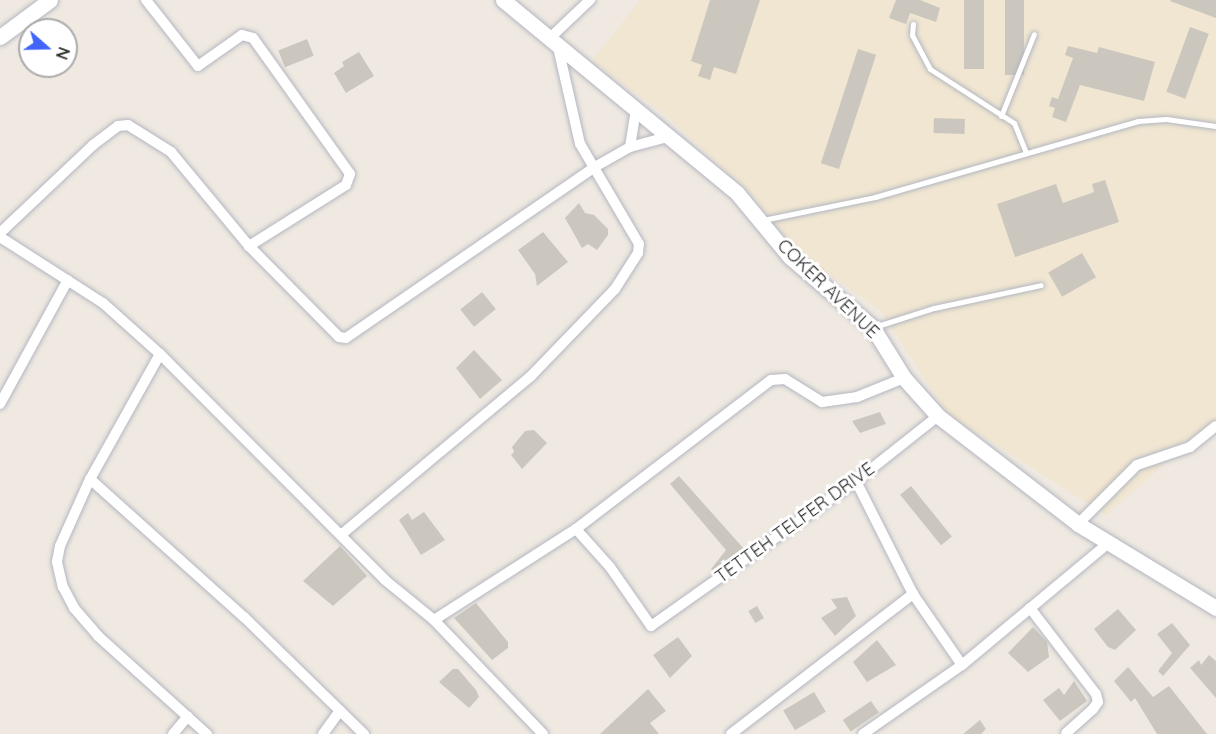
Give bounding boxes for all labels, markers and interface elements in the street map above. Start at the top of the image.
north arrow [18,18,78,78]
text: N [52,45,74,62]
street label: COKER AVENUE [773,235,883,343]
street label: TETTEH TELFER DRIVE [711,458,879,588]

